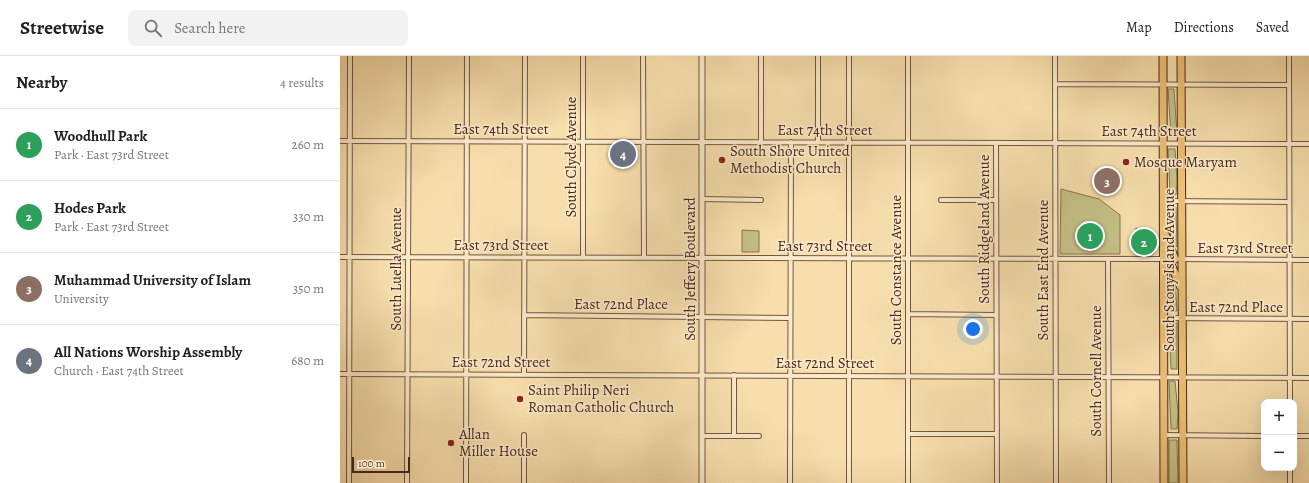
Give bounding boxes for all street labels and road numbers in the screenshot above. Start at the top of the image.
street label: South Clyde Avenue [561,96,581,218]
street label: East 74th Street [453,119,549,139]
street label: East 74th Street [777,120,873,140]
street label: East 74th Street [1101,121,1197,141]
street label: South Ridgeland Avenue [974,154,994,304]
street label: South Stony Island Avenue [1159,188,1179,351]
street label: South Constance Avenue [886,194,906,345]
street label: South Jeffery Boulevard [680,196,700,341]
street label: South East End Avenue [1033,199,1053,341]
street label: South Luella Avenue [386,207,406,331]
street label: East 73rd Street [453,235,549,255]
street label: East 73rd Street [777,236,873,256]
street label: East 73rd Street [1197,238,1293,258]
street label: East 72nd Place [574,294,668,314]
street label: East 72nd Place [1189,297,1283,317]
street label: South Cornell Avenue [1086,305,1106,437]
street label: East 72nd Street [451,352,551,372]
street label: East 72nd Street [775,353,875,373]

